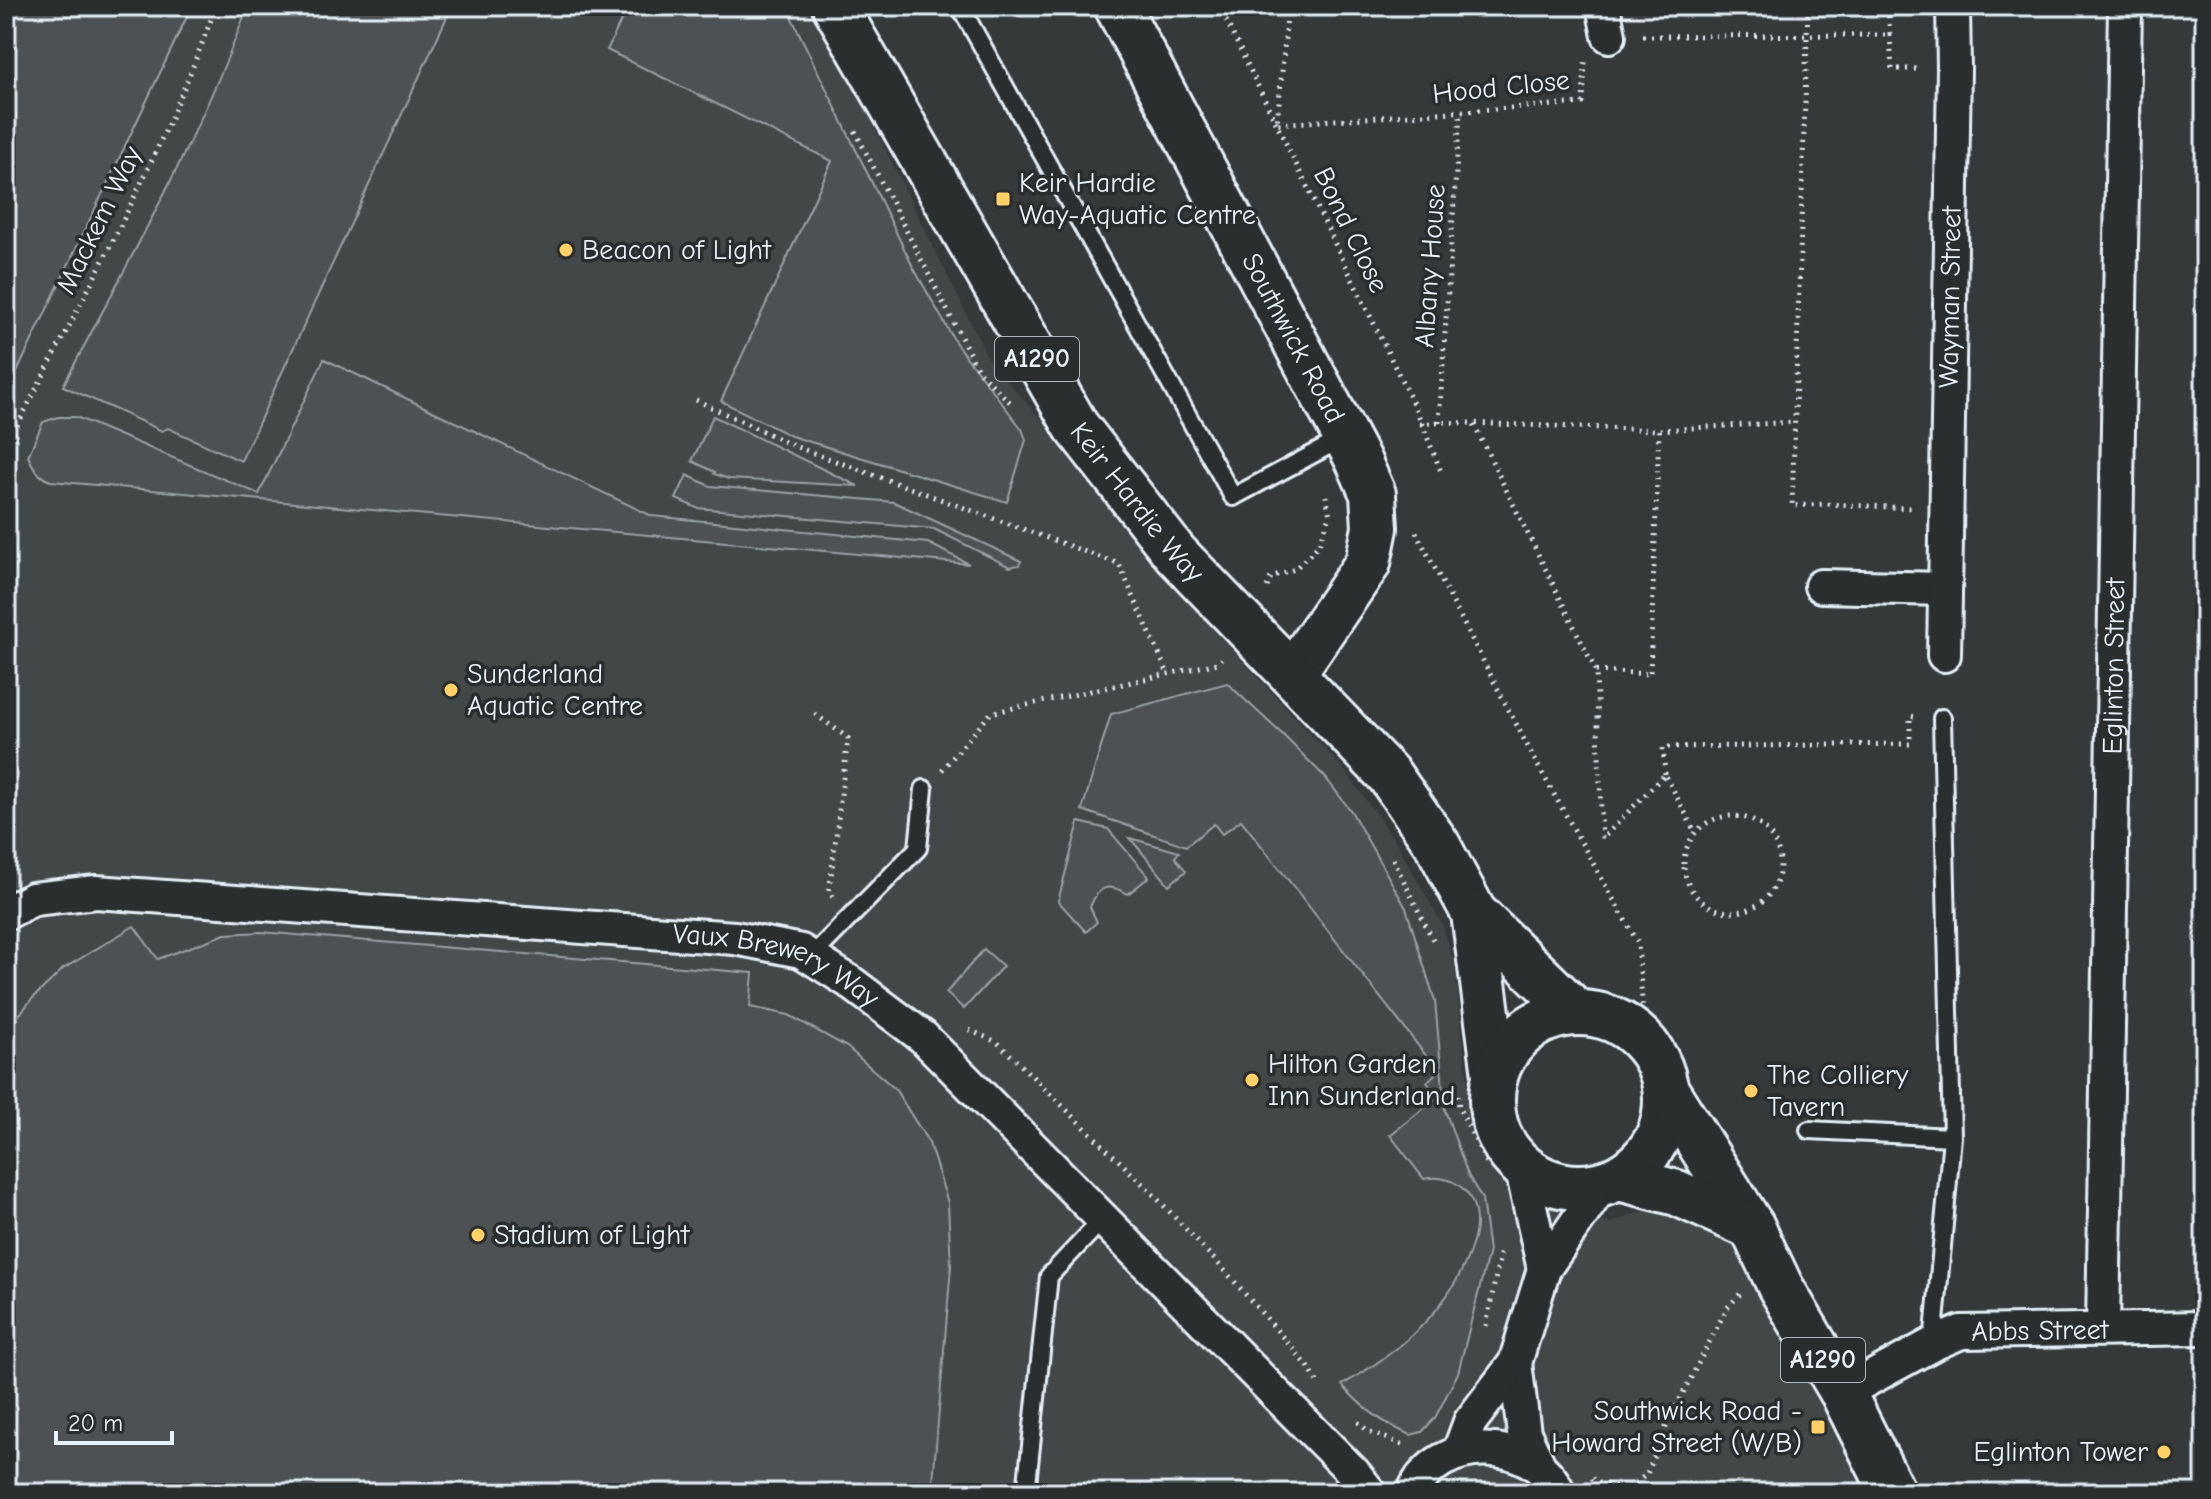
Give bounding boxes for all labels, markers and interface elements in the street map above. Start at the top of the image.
street label: Hood Close [1431,64,1571,110]
street label: Mackem Way [49,141,149,299]
street label: Bond Close [1307,162,1395,298]
place label: Keir Hardie Way-Aquatic Centre [1019,167,1256,231]
street label: Albany House [1408,183,1452,349]
marker: Keir Hardie Way-Aquatic Centre [994,190,1012,208]
street label: Wayman Street [1933,205,1968,388]
place label: Beacon of Light [582,234,772,266]
marker: Beacon of Light [557,241,575,259]
street label: Southwick Road [1235,248,1351,428]
road number: A1290 [995,337,1079,381]
street label: Keir Hardie Way [1063,416,1211,589]
street label: Eglinton Street [2097,576,2131,755]
place label: Sunderland Aquatic Centre [467,658,643,722]
marker: Sunderland Aquatic Centre [442,681,460,699]
street label: Vaux Brewery Way [672,918,886,1014]
place label: Hilton Garden Inn Sunderland [1268,1048,1455,1112]
place label: The Colliery Tavern [1767,1059,1909,1123]
marker: Hilton Garden Inn Sunderland [1243,1071,1261,1089]
marker: The Colliery Tavern [1742,1082,1760,1100]
place label: Stadium of Light [494,1219,690,1251]
marker: Stadium of Light [469,1226,487,1244]
street label: Abbs Street [1971,1314,2110,1348]
road number: A1290 [1781,1338,1865,1382]
scale bar [56,1395,172,1445]
place label: Southwick Road - Howard Street (W/B) [1551,1395,1802,1459]
text: 20 m [68,1409,123,1437]
marker: Southwick Road - Howard Street (W/B) [1809,1418,1827,1436]
place label: Eglinton Tower [1973,1436,2148,1468]
marker: Eglinton Tower [2155,1443,2173,1461]

